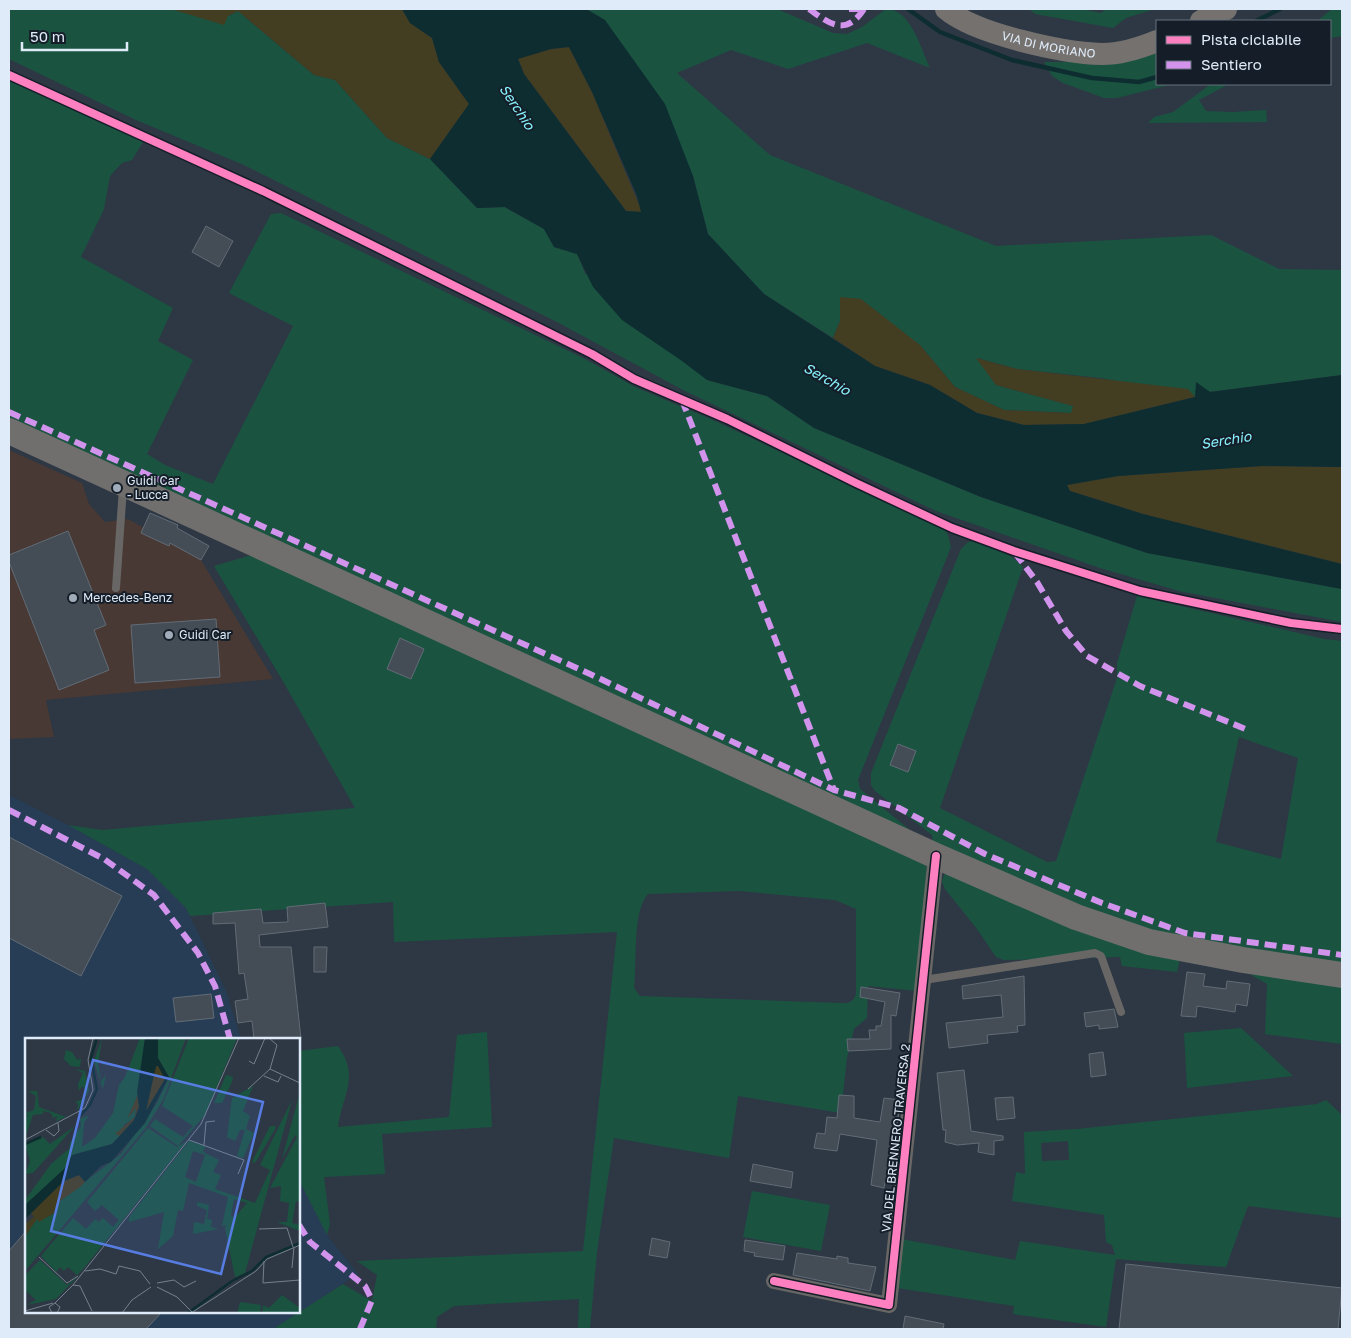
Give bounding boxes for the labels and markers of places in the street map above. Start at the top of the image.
place label: Guidi Car - Lucca [127,473,179,502]
marker: Guidi Car - Lucca [111,482,123,494]
place label: Mercedes-Benz [83,590,172,605]
marker: Mercedes-Benz [67,592,79,604]
place label: Guidi Car [179,627,231,642]
marker: Guidi Car [163,629,175,641]

